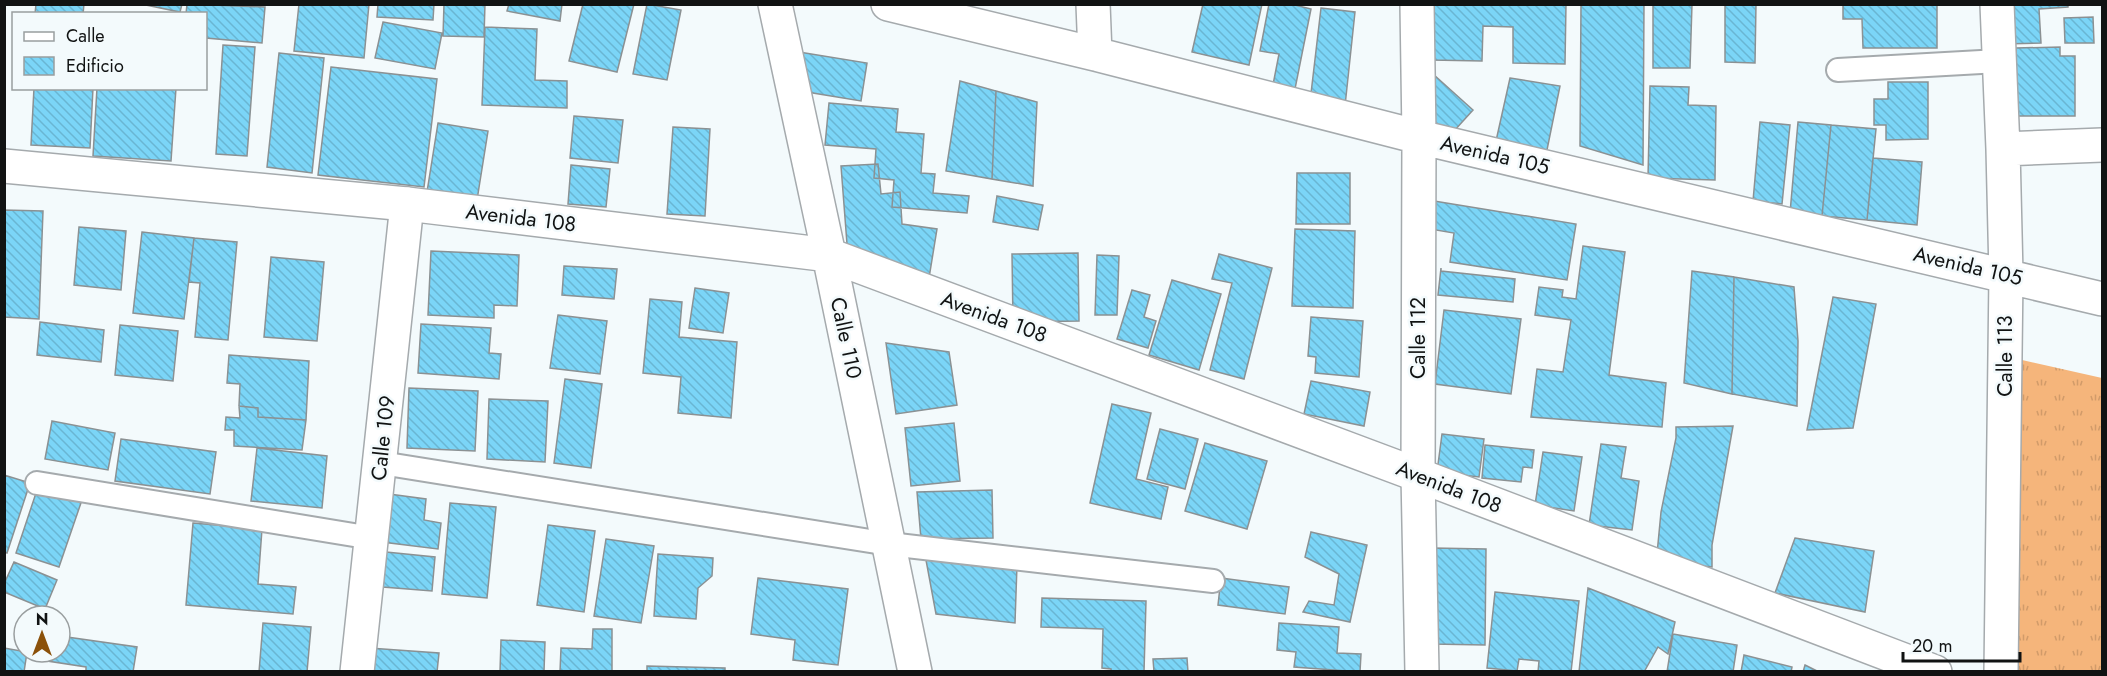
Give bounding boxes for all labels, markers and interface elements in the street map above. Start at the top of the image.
legend [12,12,207,90]
text: Calle [66,23,105,49]
text: Edificio [66,53,124,79]
street label: Avenida 105 [1437,128,1553,182]
street label: Avenida 108 [464,196,578,240]
street label: Avenida 105 [1910,239,2026,293]
street label: Avenida 108 [937,284,1051,350]
street label: Calle 110 [823,294,869,382]
street label: Calle 112 [1403,297,1433,379]
street label: Calle 113 [1990,315,2020,397]
street label: Calle 109 [364,394,402,482]
street label: Avenida 108 [1392,453,1506,521]
north arrow [12,604,72,664]
text: N [36,608,48,631]
scale bar [1903,625,2020,663]
text: 20 m [1912,633,1952,659]

